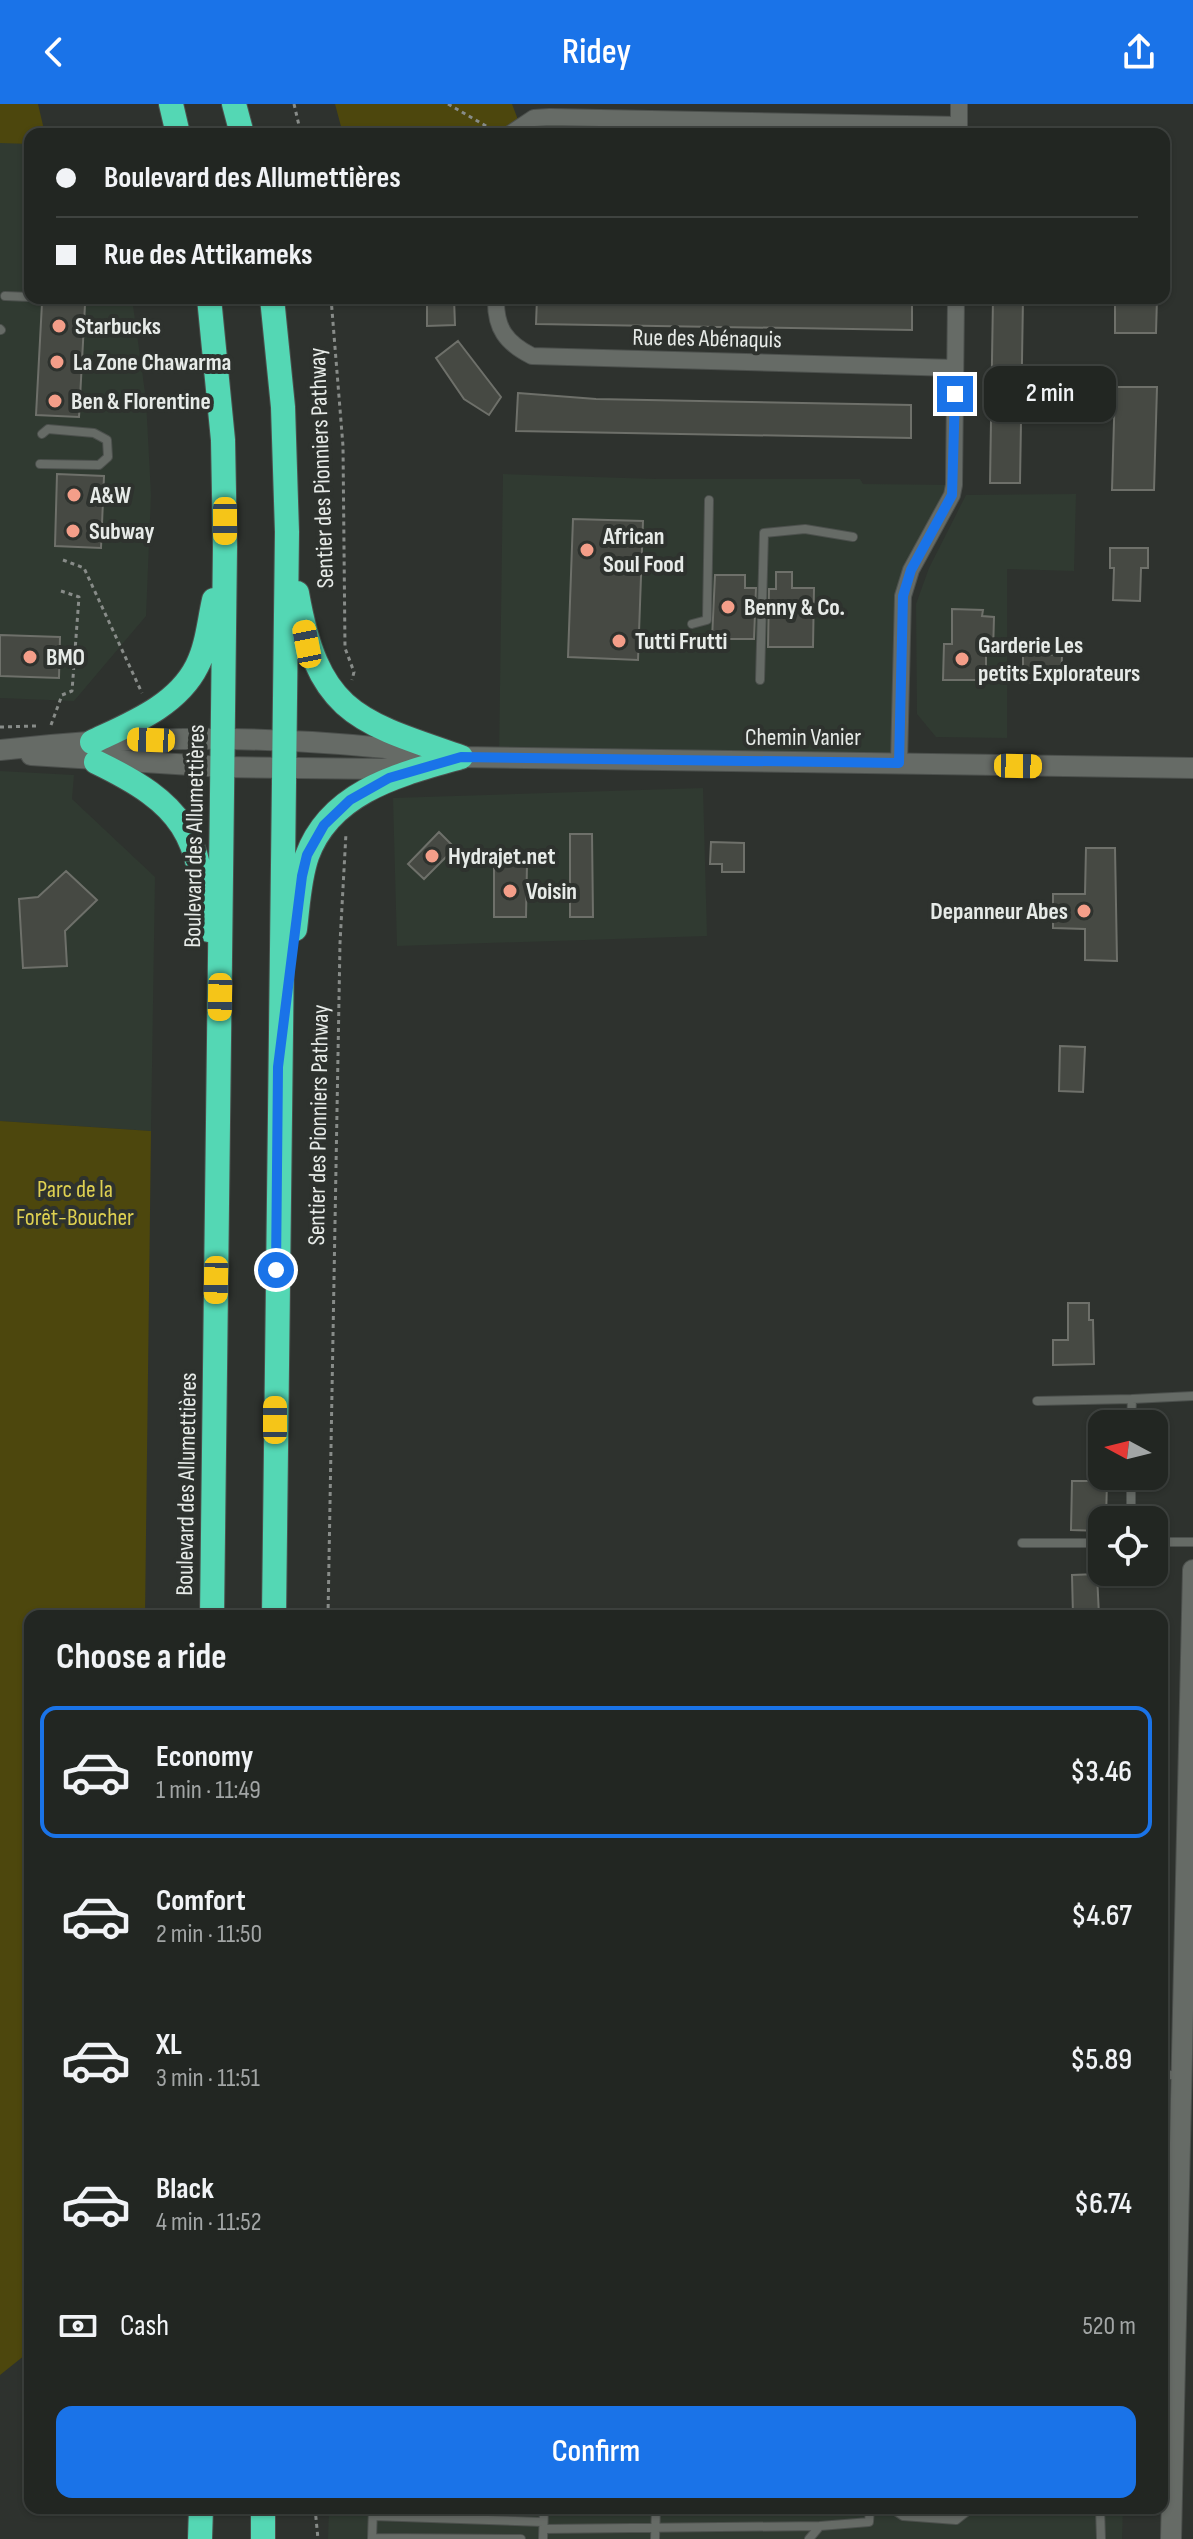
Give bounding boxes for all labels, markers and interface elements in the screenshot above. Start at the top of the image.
icon: back [32,30,76,74]
icon: share [1117,30,1161,74]
text: Ridey [562,31,631,74]
text: Boulevard des Allumettières [104,160,401,196]
text: Rue des Attikameks [104,237,313,273]
place label: Starbucks [75,312,161,341]
marker: Starbucks [50,317,68,335]
street label: Rue des Abénaquis [632,323,782,354]
street label: Sentier des Pionniers Pathway [303,347,340,589]
place label: La Zone Chawarma [73,348,231,377]
marker: La Zone Chawarma [48,353,66,371]
callout: 2 min [983,366,1115,422]
route end [937,376,973,412]
text: 2 min [1026,378,1074,409]
place label: Ben & Florentine [71,387,211,416]
marker: Ben & Florentine [46,392,64,410]
place label: A&W [89,481,131,510]
marker: A&W [65,486,83,504]
car [213,497,237,545]
place label: Subway [89,517,154,546]
marker: Subway [64,522,82,540]
place label: African Soul Food [602,522,684,579]
marker: African Soul Food [578,541,596,559]
place label: Benny & Co. [744,593,845,622]
marker: Benny & Co. [719,598,737,616]
car [291,618,323,670]
place label: Tutti Frutti [635,627,728,656]
place label: Garderie Les petits Explorateurs [978,631,1140,688]
marker: Tutti Frutti [610,632,628,650]
place label: BMO [46,643,85,672]
marker: BMO [21,648,39,666]
marker: Garderie Les petits Explorateurs [953,650,971,668]
street label: Chemin Vanier [745,723,861,752]
street label: Boulevard des Allumettières [178,724,211,948]
car [127,727,175,753]
car [994,754,1042,778]
place label: Hydrajet.net [448,842,556,871]
marker: Hydrajet.net [423,847,441,865]
place label: Voisin [526,877,577,906]
marker: Voisin [501,882,519,900]
place label: Depanneur Abes [930,897,1068,926]
marker: Depanneur Abes [1075,902,1093,920]
car [208,973,232,1021]
street label: Sentier des Pionniers Pathway [302,1004,335,1246]
park label: Parc de la Forêt-Boucher [16,1175,134,1232]
route start [258,1252,294,1288]
car [204,1256,228,1304]
street label: Boulevard des Allumettières [170,1372,203,1596]
car [263,1396,287,1444]
north arrow [1088,1410,1168,1490]
map controls [1088,1410,1168,1586]
button: locate [1088,1506,1168,1586]
text: Choose a ride [56,1636,227,1679]
icon: car [60,1736,132,1808]
text: Economy [156,1739,253,1775]
text: $3.46 [1070,1754,1132,1790]
text: 1 min · 11:49 [156,1775,261,1806]
icon: car [60,1880,132,1952]
text: Comfort [156,1883,246,1919]
text: $4.67 [1071,1898,1132,1934]
text: 2 min · 11:50 [156,1919,262,1950]
icon: car [60,2024,132,2096]
text: XL [156,2027,182,2063]
text: $5.89 [1070,2042,1132,2078]
text: 3 min · 11:51 [156,2063,260,2094]
icon: car [60,2168,132,2240]
text: Black [156,2171,214,2207]
text: $6.74 [1074,2186,1132,2222]
text: 4 min · 11:52 [156,2207,261,2238]
icon: cash [56,2304,100,2348]
text: Cash [120,2308,169,2344]
text: 520 m [1082,2311,1136,2342]
button: Confirm [56,2406,1136,2498]

